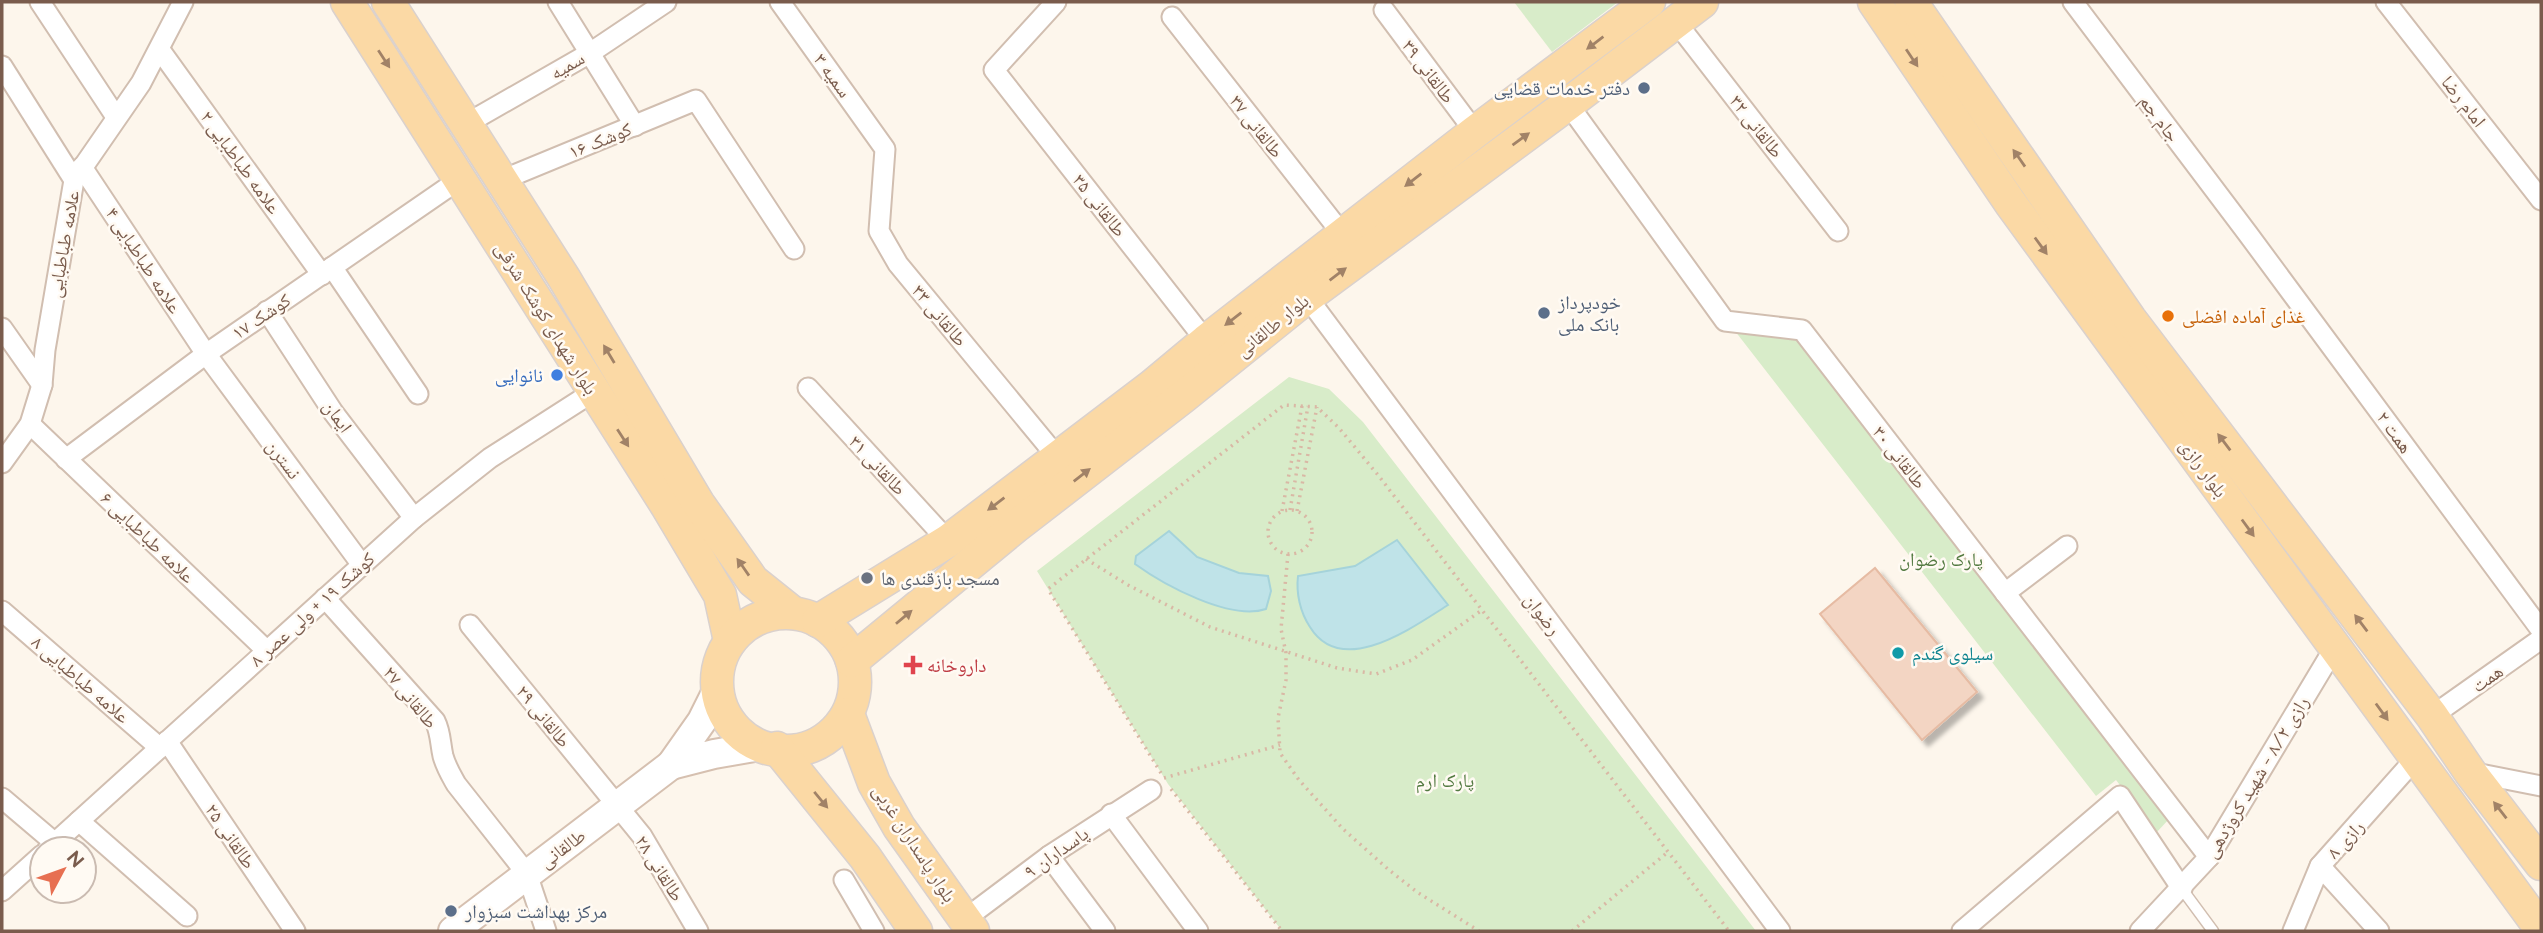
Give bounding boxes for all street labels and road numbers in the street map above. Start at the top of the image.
street label: طالقانی ۳۹ [1397,35,1460,108]
street label: سمیه [546,47,588,84]
street label: سمیه ۳ [809,49,856,102]
street label: امام رضا [2435,71,2491,133]
street label: طالقانی ۳۷ [1225,90,1288,162]
street label: طالقانی ۳۲ [1725,90,1788,162]
street label: جام جم [2133,90,2185,148]
street label: علامه طباطبایی ۲ [195,106,286,219]
street label: کوشک ۱۶ [565,117,635,163]
street label: طالقانی ۳۵ [1068,169,1131,241]
street label: علامه طباطبایی [43,188,84,300]
street label: علامه طباطبایی ۴ [101,203,187,318]
street label: بلوار شهدای کوشک شرقی [490,238,603,399]
street label: طالقانی ۳۳ [907,280,972,351]
street label: کوشک ۱۷ [228,288,295,344]
street label: بلوار طالقانی [1231,289,1313,362]
street label: ایمان [318,395,357,437]
street label: همت ۲ [2372,407,2418,457]
street label: طالقانی ۳۰ [1868,421,1931,493]
street label: طالقانی ۳۱ [844,431,911,500]
street label: نسترن [261,435,306,484]
street label: بلوار رازی [2175,435,2232,502]
street label: علامه طباطبایی ۶ [96,487,200,588]
street label: کوشک ۱۹ + ولی عصر ۸ [245,547,379,671]
street label: رضوان [1519,589,1566,640]
street label: علامه طباطبایی ۸ [27,631,135,728]
street label: همت [2467,660,2507,696]
street label: طالقانی ۲۷ [378,661,443,733]
street label: طالقانی ۲۹ [511,680,576,752]
street label: رازی ۸/۲ - شهید کروژدهی [2199,692,2314,862]
street label: بلوار پاسداران غربی [868,780,961,907]
street label: طالقانی ۲۵ [200,799,261,873]
street label: رازی ۸ [2322,815,2369,863]
street label: پاسداران ۹ [1019,822,1093,883]
street label: طالقانی [535,824,590,873]
street label: طالقانی ۲۸ [630,831,689,906]

